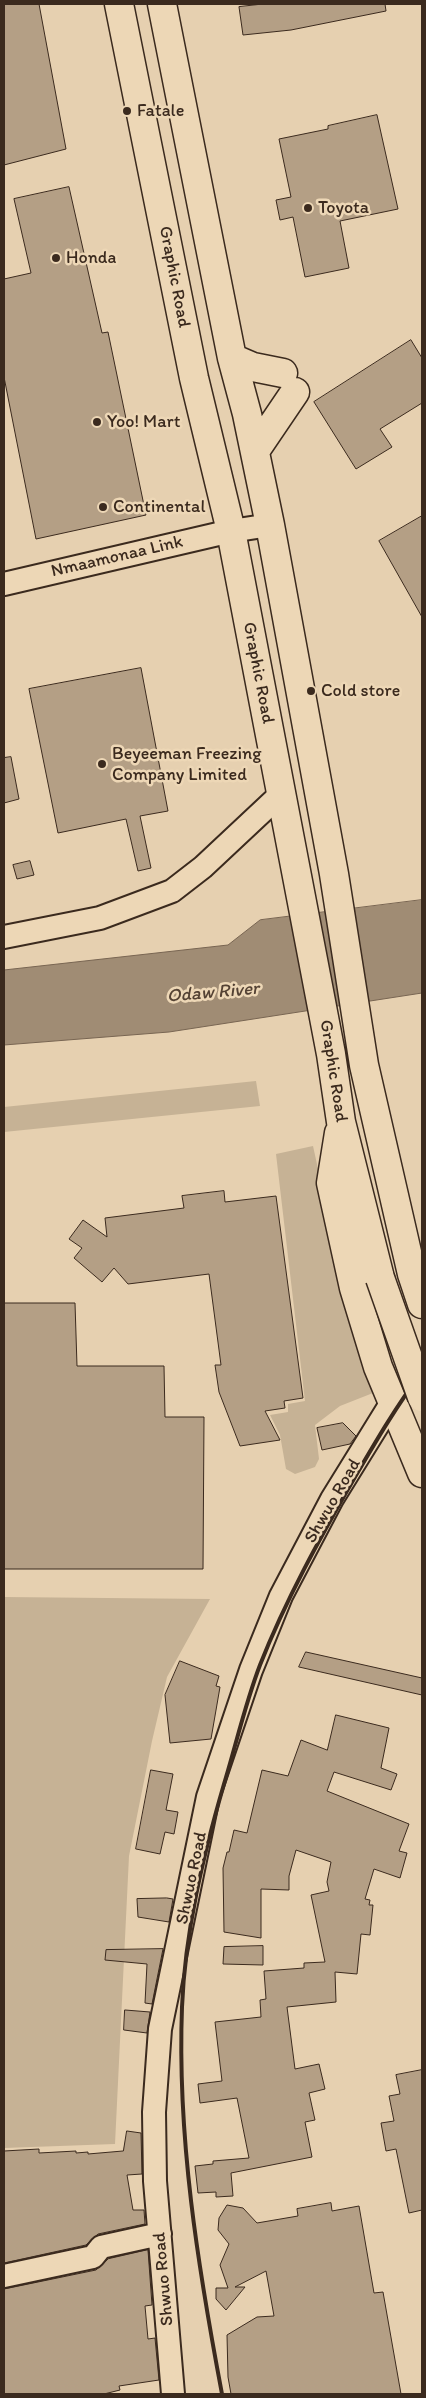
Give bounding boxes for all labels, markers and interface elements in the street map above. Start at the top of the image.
place label: Fatale [137,100,184,122]
marker: Fatale [121,105,133,117]
place label: Toyota [318,197,369,219]
marker: Toyota [302,202,314,214]
street label: Graphic Road [154,224,194,330]
place label: Honda [66,247,116,269]
marker: Honda [50,252,62,264]
place label: Yoo! Mart [107,411,180,433]
marker: Yoo! Mart [91,416,103,428]
place label: Continental [113,496,206,518]
marker: Continental [97,501,109,513]
street label: Nmaamonaa Link [49,531,185,583]
street label: Graphic Road [238,620,278,726]
place label: Cold store [321,680,400,702]
marker: Cold store [305,685,317,697]
place label: Beyeeman Freezing Company Limited [112,743,262,786]
marker: Beyeeman Freezing Company Limited [96,758,108,770]
water label: Odaw River [166,978,260,1008]
street label: Graphic Road [314,1018,352,1124]
street label: Shwuo Road [300,1455,366,1547]
street label: Shwuo Road [172,1830,212,1926]
street label: Shwuo Road [149,2231,179,2327]

